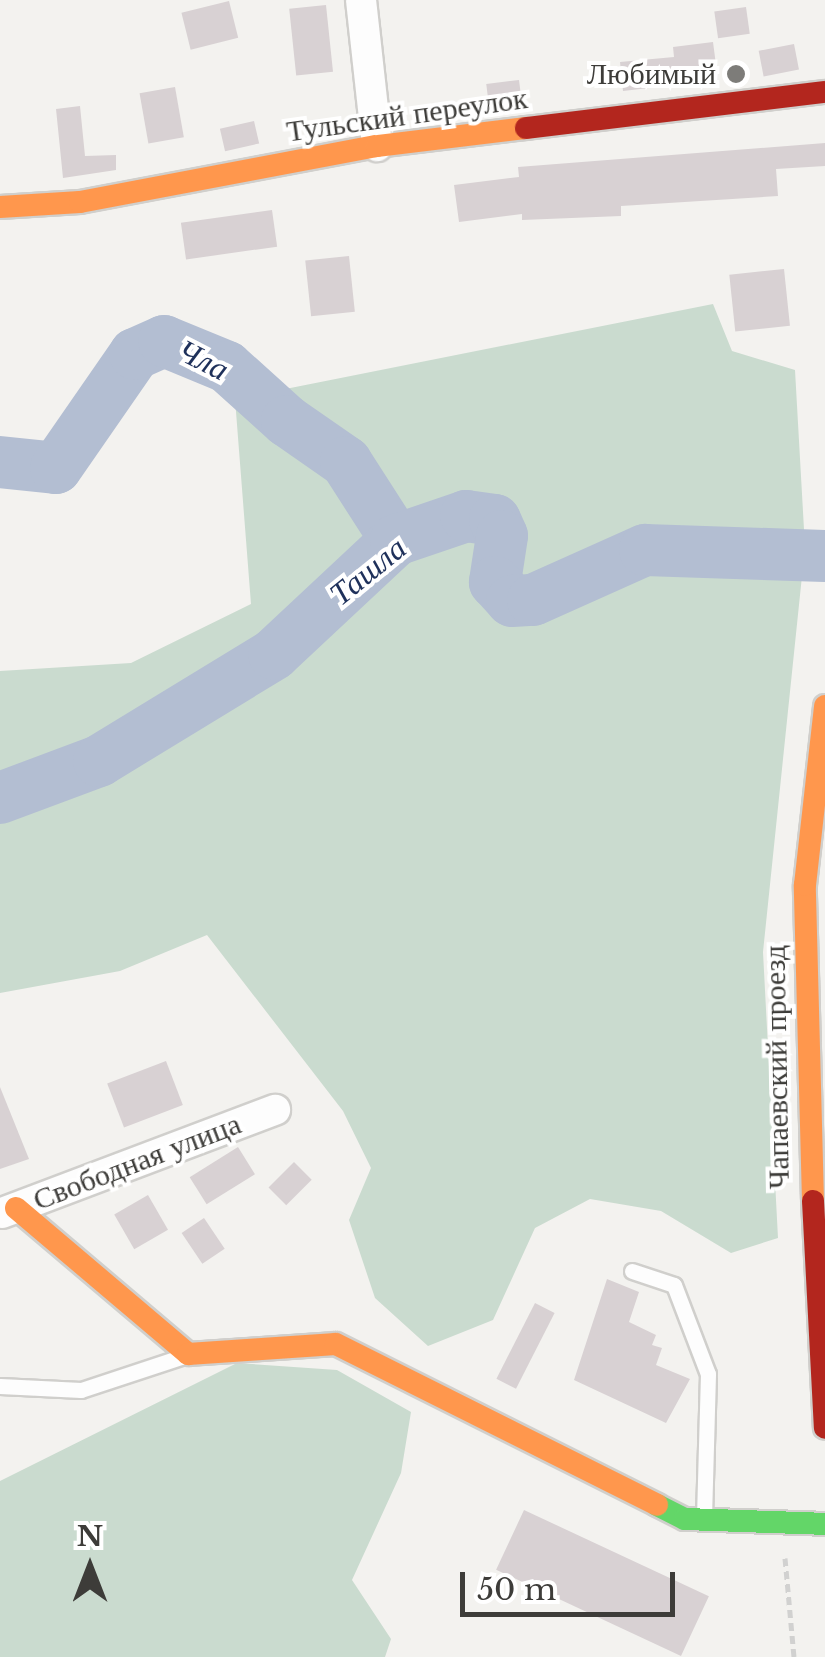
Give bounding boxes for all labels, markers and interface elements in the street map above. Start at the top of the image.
place label: Любимый [587,56,716,92]
marker: Любимый [725,63,747,85]
street label: Тульский переулок [284,80,530,150]
water label: Чла [171,331,235,389]
water label: Ташла [322,529,414,613]
street label: Чапаевский проезд [757,945,797,1189]
street label: Свободная улица [28,1106,246,1218]
north arrow [40,1517,140,1617]
text: N [77,1519,103,1554]
scale bar [465,1552,680,1614]
text: 50 m [477,1571,556,1608]

